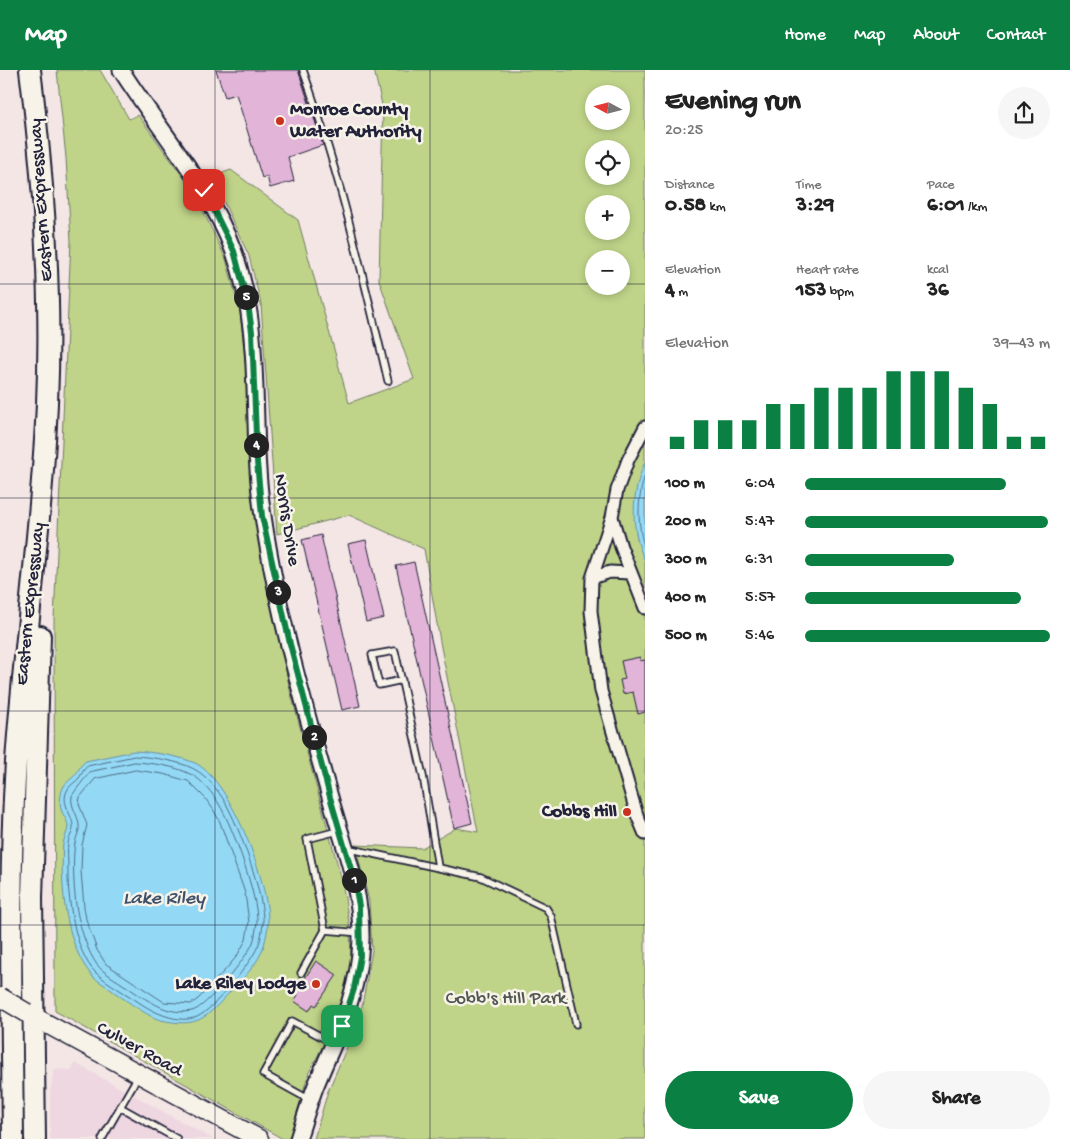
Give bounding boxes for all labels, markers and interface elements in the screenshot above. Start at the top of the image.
text: Map [25,21,67,50]
text: Home [784,25,826,46]
text: Map [854,25,885,46]
text: About [913,25,959,46]
text: Contact [987,25,1045,46]
north arrow [585,85,630,130]
map controls [585,85,630,295]
text: Evening run [665,86,801,119]
button: share [998,87,1050,139]
place label: Monroe County Water Authority [289,99,422,144]
marker: Monroe County Water Authority [274,115,286,127]
street label: Eastern Expressway [25,117,59,282]
text: 20:25 [665,122,703,141]
button: locate [585,140,630,185]
pin [183,169,225,211]
icon: check [190,176,218,204]
text: Distance [665,177,714,194]
text: Time [796,177,822,194]
text: Pace [927,177,954,194]
text: 0.58 [665,194,706,219]
text: 3:29 [796,194,834,219]
text: 6:01 [927,194,965,219]
button: + [585,195,630,240]
text: km [706,199,726,216]
text: /km [965,199,988,216]
button: − [585,250,630,295]
text: Elevation [665,262,721,279]
text: Heart rate [796,262,859,279]
text: kcal [927,262,949,279]
text: 4 [665,279,675,304]
text: 153 [796,279,826,304]
text: 36 [927,279,949,304]
pin: 5 [234,284,258,310]
text: m [675,284,688,301]
text: bpm [826,284,854,301]
text: 5 [243,289,250,306]
text: Elevation [665,335,729,354]
text: 39–43 m [993,335,1050,354]
pin: 4 [244,432,268,458]
text: 4 [253,437,260,454]
street label: Norris Drive [267,472,305,568]
text: 100 m [665,475,705,494]
text: 6:04 [745,475,775,494]
text: 200 m [665,513,706,532]
text: 5:47 [745,513,774,532]
street label: Eastern Expressway [11,521,51,687]
text: 300 m [665,551,707,570]
text: 6:31 [745,551,773,570]
pin: 3 [266,580,290,604]
text: 3 [275,584,282,601]
text: 400 m [665,589,706,608]
text: 5:57 [745,589,775,608]
text: 500 m [665,627,707,646]
text: 5:46 [745,627,774,646]
pin: 2 [302,724,326,750]
text: 2 [311,729,318,746]
place label: Cobbs Hill [541,801,617,824]
marker: Cobbs Hill [621,806,633,818]
pin: 1 [342,868,366,892]
text: 1 [352,872,357,889]
water label: Lake Riley [123,888,206,911]
place label: Lake Riley Lodge [175,973,307,996]
marker: Lake Riley Lodge [310,978,322,990]
park label: Cobb's Hill Park [446,988,568,1011]
pin [321,1005,363,1047]
icon: arrive [328,1012,356,1040]
street label: Culver Road [92,1017,187,1084]
button: Save [665,1071,853,1129]
button: Share [863,1071,1050,1129]

